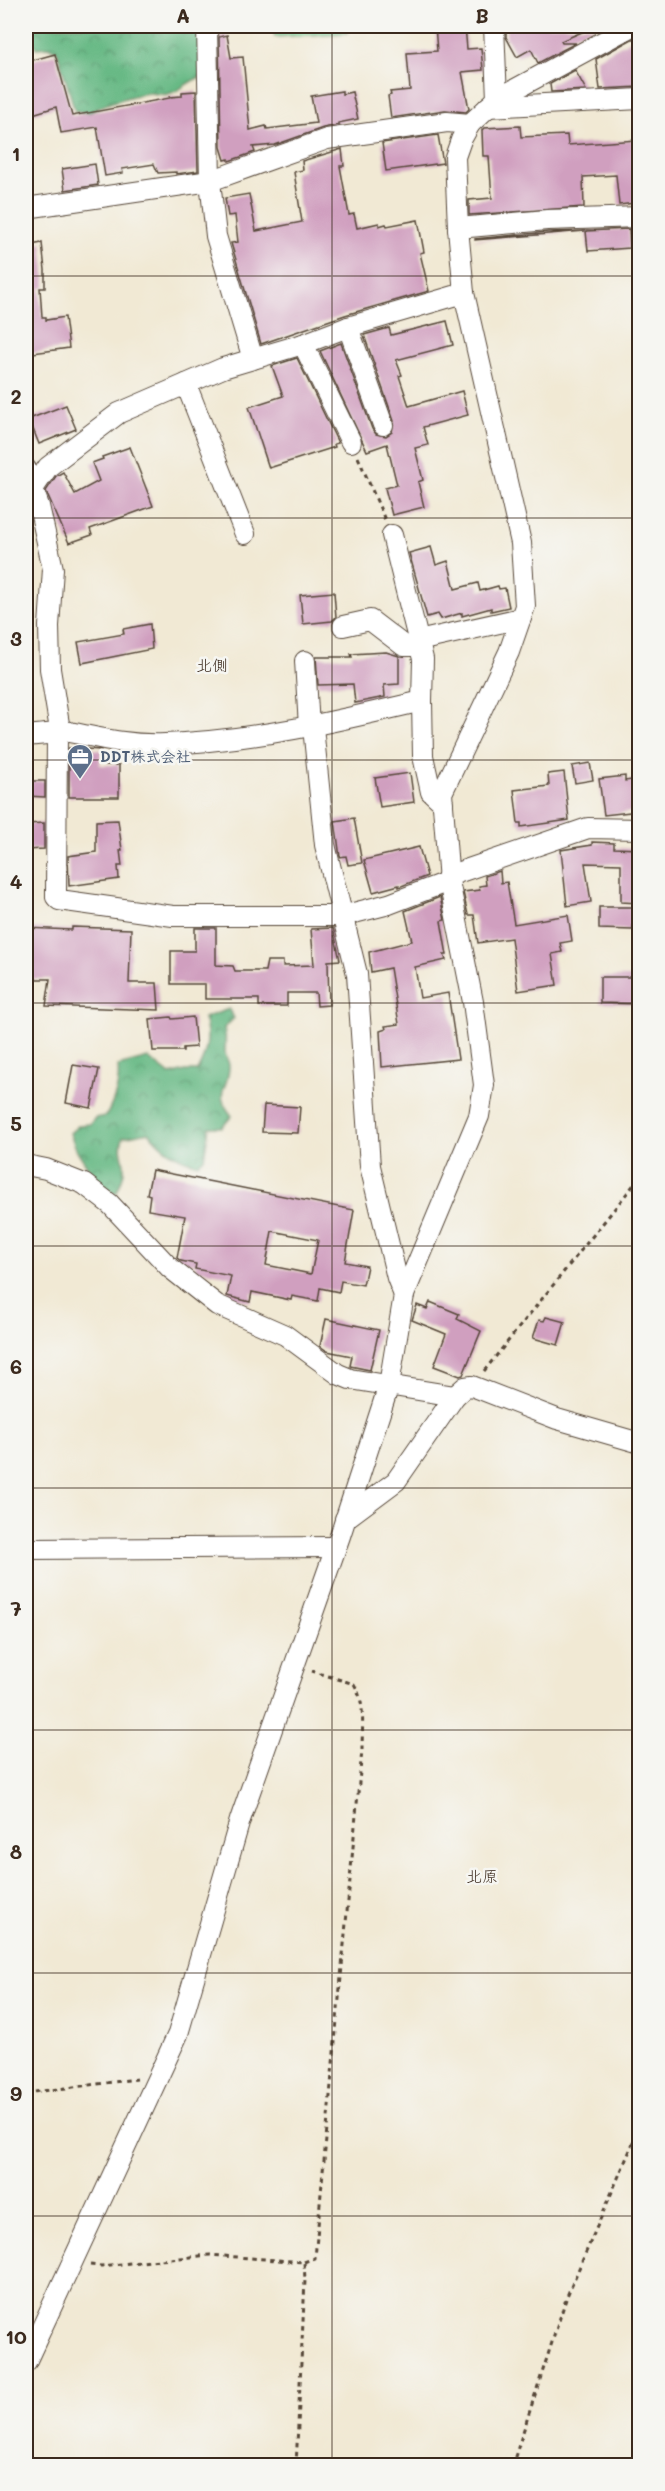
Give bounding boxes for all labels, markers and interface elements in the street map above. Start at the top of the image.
text: A [176,2,190,28]
text: B [475,2,489,28]
text: 1 [12,140,20,166]
text: 2 [10,383,22,409]
text: 3 [10,625,22,651]
district label: 北側 [196,654,228,675]
office icon: DDT株式会社 [65,742,95,780]
place label: DDT株式会社 [100,746,190,766]
text: 4 [10,868,23,894]
text: 5 [10,1110,22,1136]
text: 6 [10,1353,22,1379]
text: 7 [10,1595,22,1621]
text: 8 [10,1838,22,1864]
district label: 北原 [466,1865,498,1886]
text: 9 [10,2080,22,2106]
text: 10 [5,2323,27,2349]

